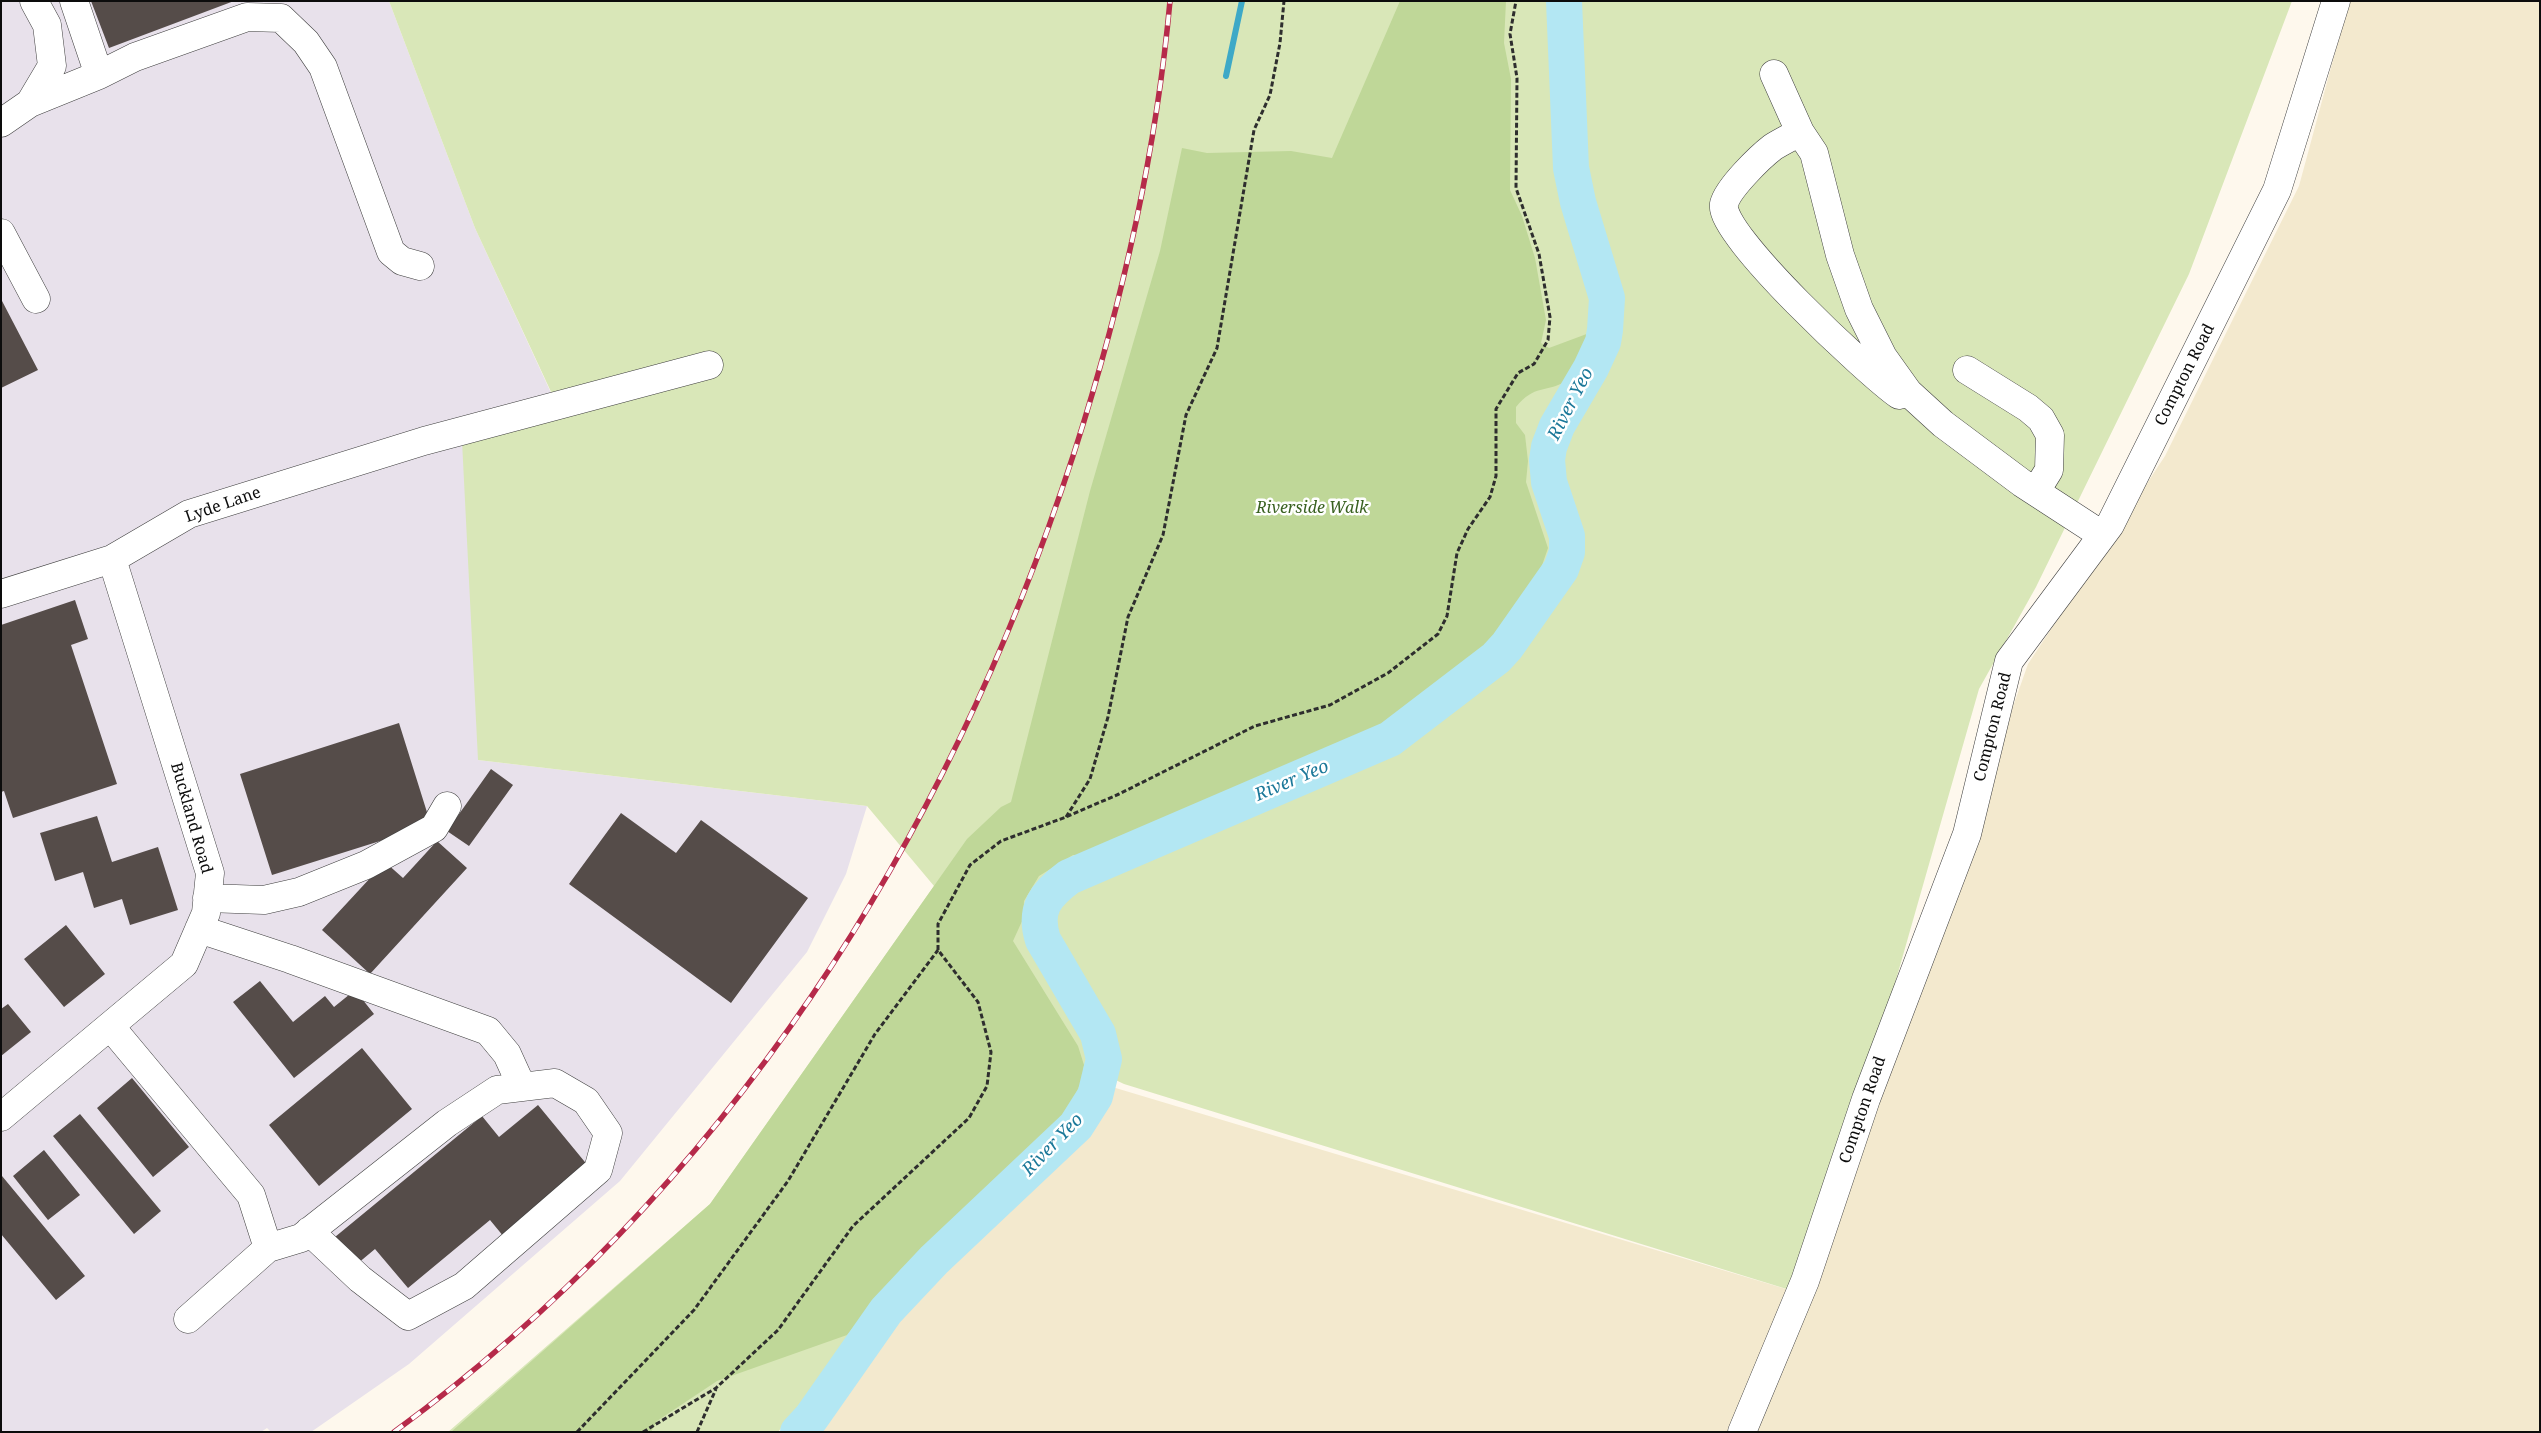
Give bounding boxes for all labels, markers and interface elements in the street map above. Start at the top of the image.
street label: Compton Road [2151,321,2219,429]
water label: River Yeo [1544,364,1598,444]
street label: Lyde Lane [183,483,263,527]
park label: Riverside Walk [1256,498,1368,518]
street label: Compton Road [1970,670,2016,784]
water label: River Yeo [1252,756,1332,806]
street label: Buckland Road [166,760,216,876]
street label: Compton Road [1836,1054,1890,1166]
water label: River Yeo [1018,1109,1088,1181]

